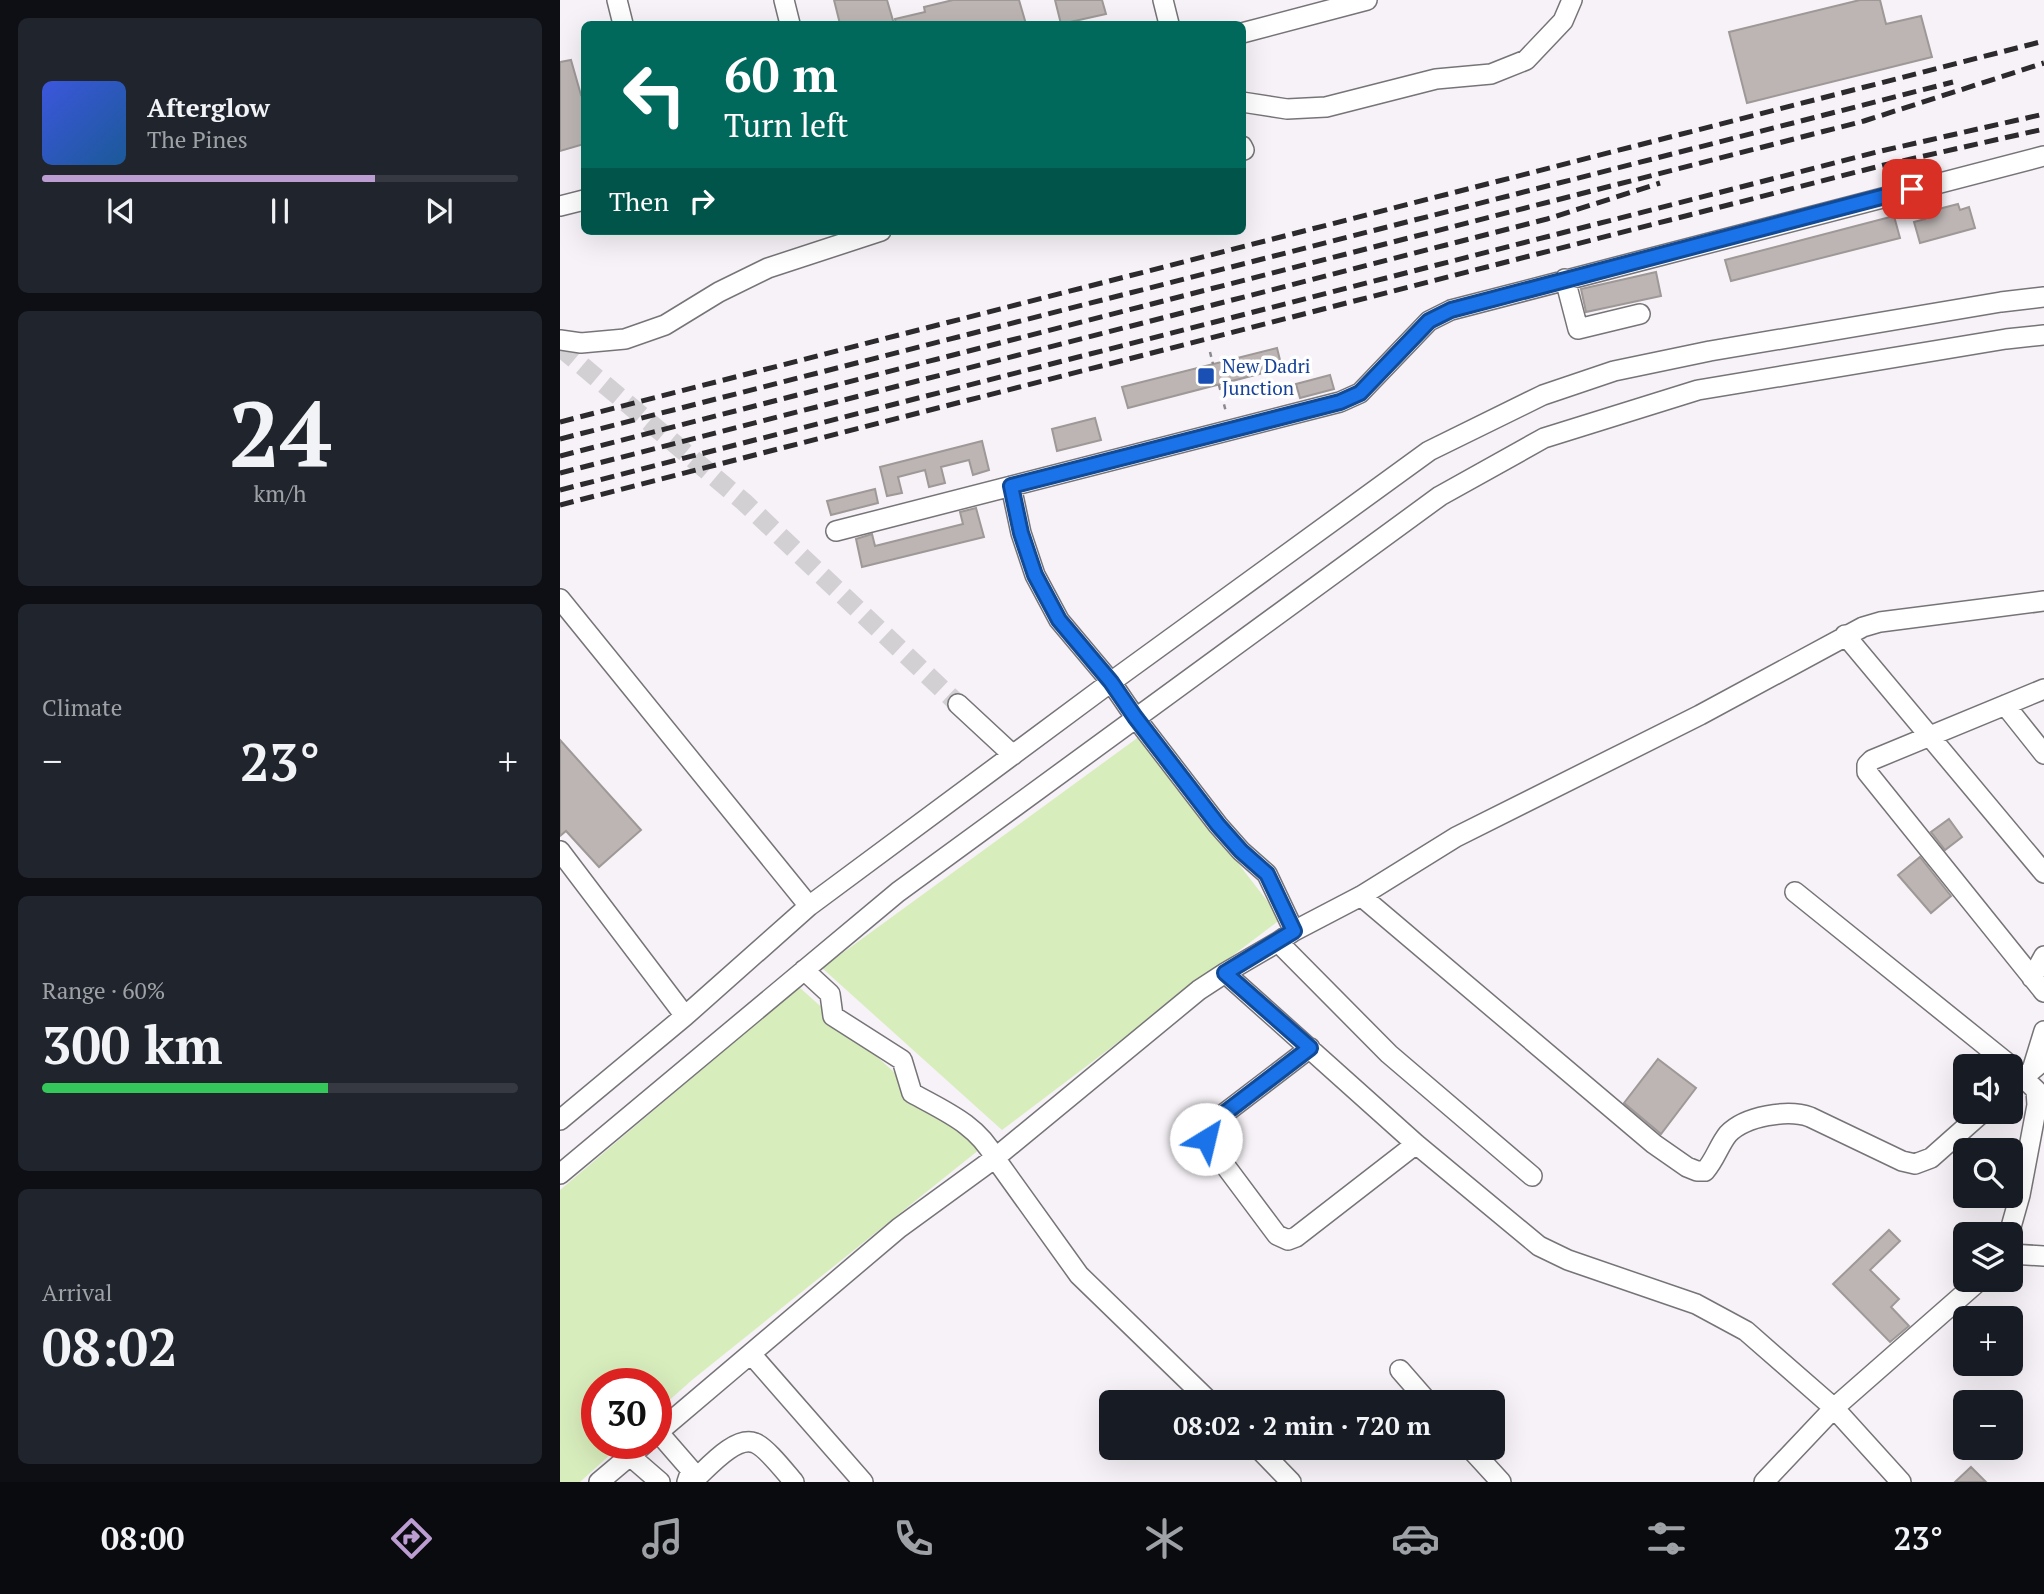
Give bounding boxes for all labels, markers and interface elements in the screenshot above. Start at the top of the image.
text: 60 m [724,41,838,106]
icon: left [609,49,700,140]
text: Afterglow [147,90,270,124]
text: Turn left [724,104,848,146]
text: The Pines [147,124,248,155]
pin [1882,159,1942,219]
icon: arrive [1893,170,1931,208]
icon: right [683,182,721,220]
text: Then [609,184,669,218]
icon: previous [102,192,140,230]
icon: pause [261,192,299,230]
icon: next [420,192,458,230]
place label: New Dadri Junction [1222,353,1311,400]
marker: New Dadri Junction [1196,366,1216,386]
text: 24 [229,372,331,493]
text: km/h [253,478,307,509]
text: Climate [42,692,122,723]
text: 23° [240,727,320,796]
text: − [42,736,62,786]
text: + [498,736,518,786]
text: Range · 60% [42,975,165,1006]
text: 300 km [42,1010,223,1079]
map controls [1953,1054,2023,1460]
button: sound [1953,1054,2023,1124]
position arrow [1169,1102,1243,1176]
button: search [1953,1138,2023,1208]
button: layers [1953,1222,2023,1292]
text: Arrival [42,1277,113,1308]
button: + [1953,1306,2023,1376]
text: 08:02 [42,1312,177,1381]
speed limit sign: 30 [581,1368,672,1459]
button: − [1953,1390,2023,1460]
text: 08:02 · 2 min · 720 m [1173,1408,1431,1442]
icon: directions [387,1514,436,1563]
icon: music [638,1514,687,1563]
icon: phone [889,1514,938,1563]
icon: climate [1140,1514,1189,1563]
icon: car [1391,1514,1440,1563]
icon: filters [1642,1514,1691,1563]
text: 08:00 [101,1517,184,1559]
text: 23° [1893,1517,1943,1559]

